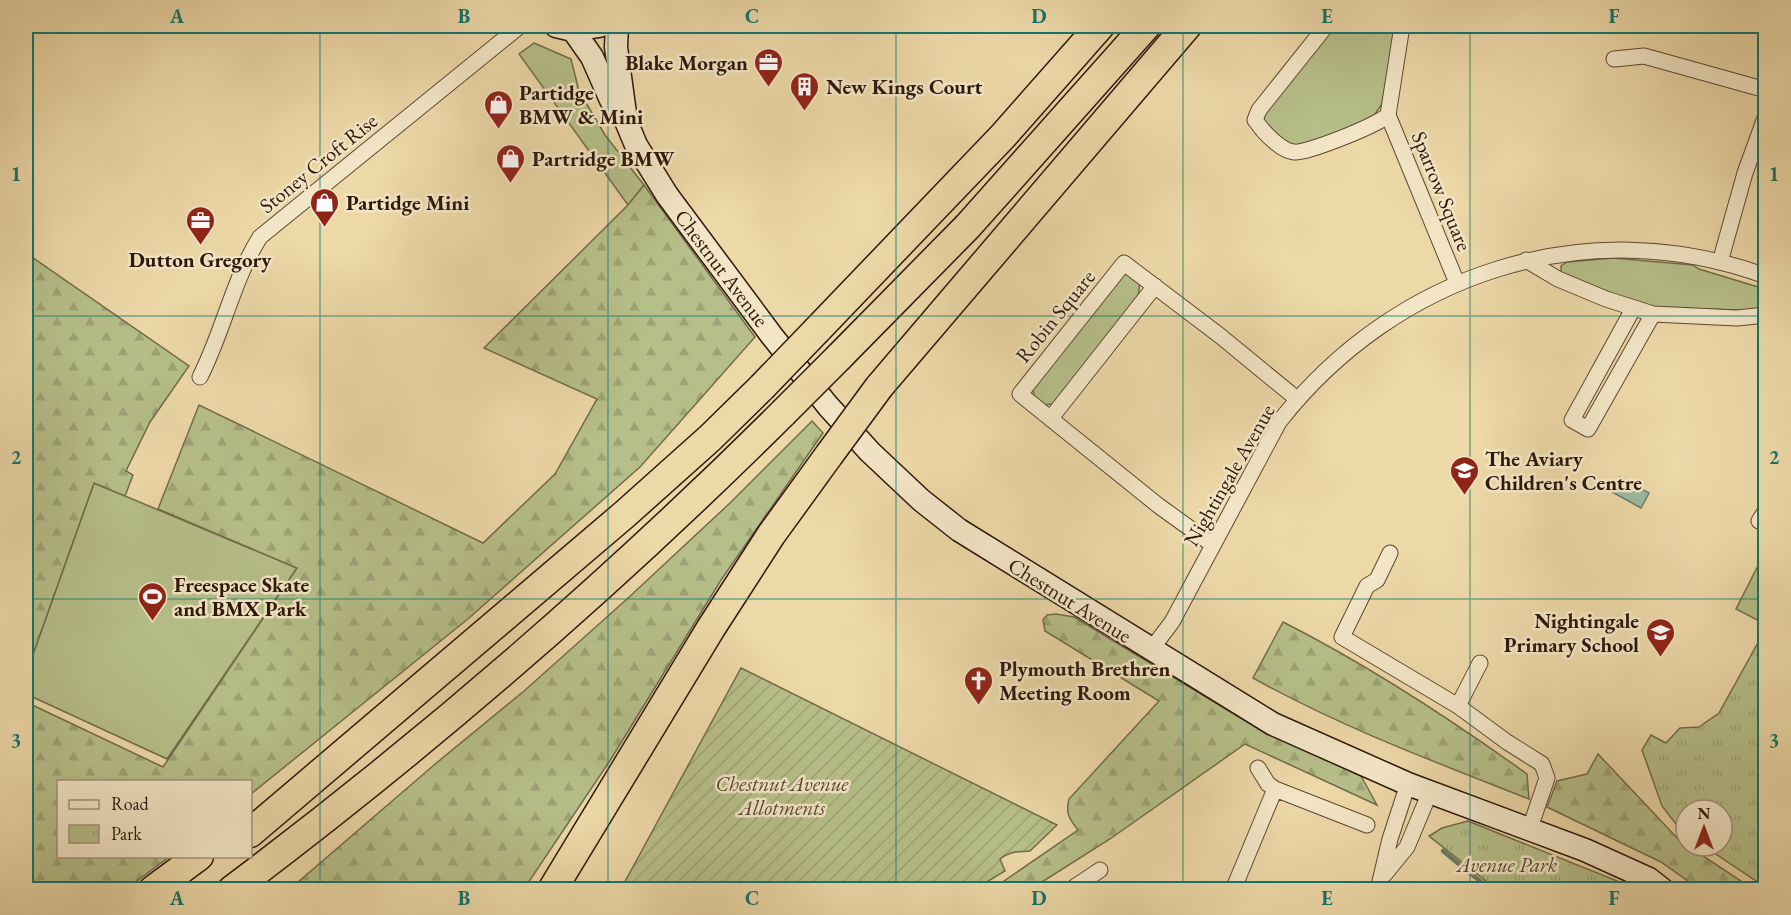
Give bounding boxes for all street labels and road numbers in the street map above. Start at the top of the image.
street label: Stoney Croft Rise [253,107,383,219]
street label: Sparrow Square [1406,127,1478,255]
street label: Chestnut Avenue [669,204,775,332]
street label: Robin Square [1009,264,1101,368]
street label: Nightingale Avenue [1177,399,1281,551]
street label: Chestnut Avenue [1003,551,1137,649]

